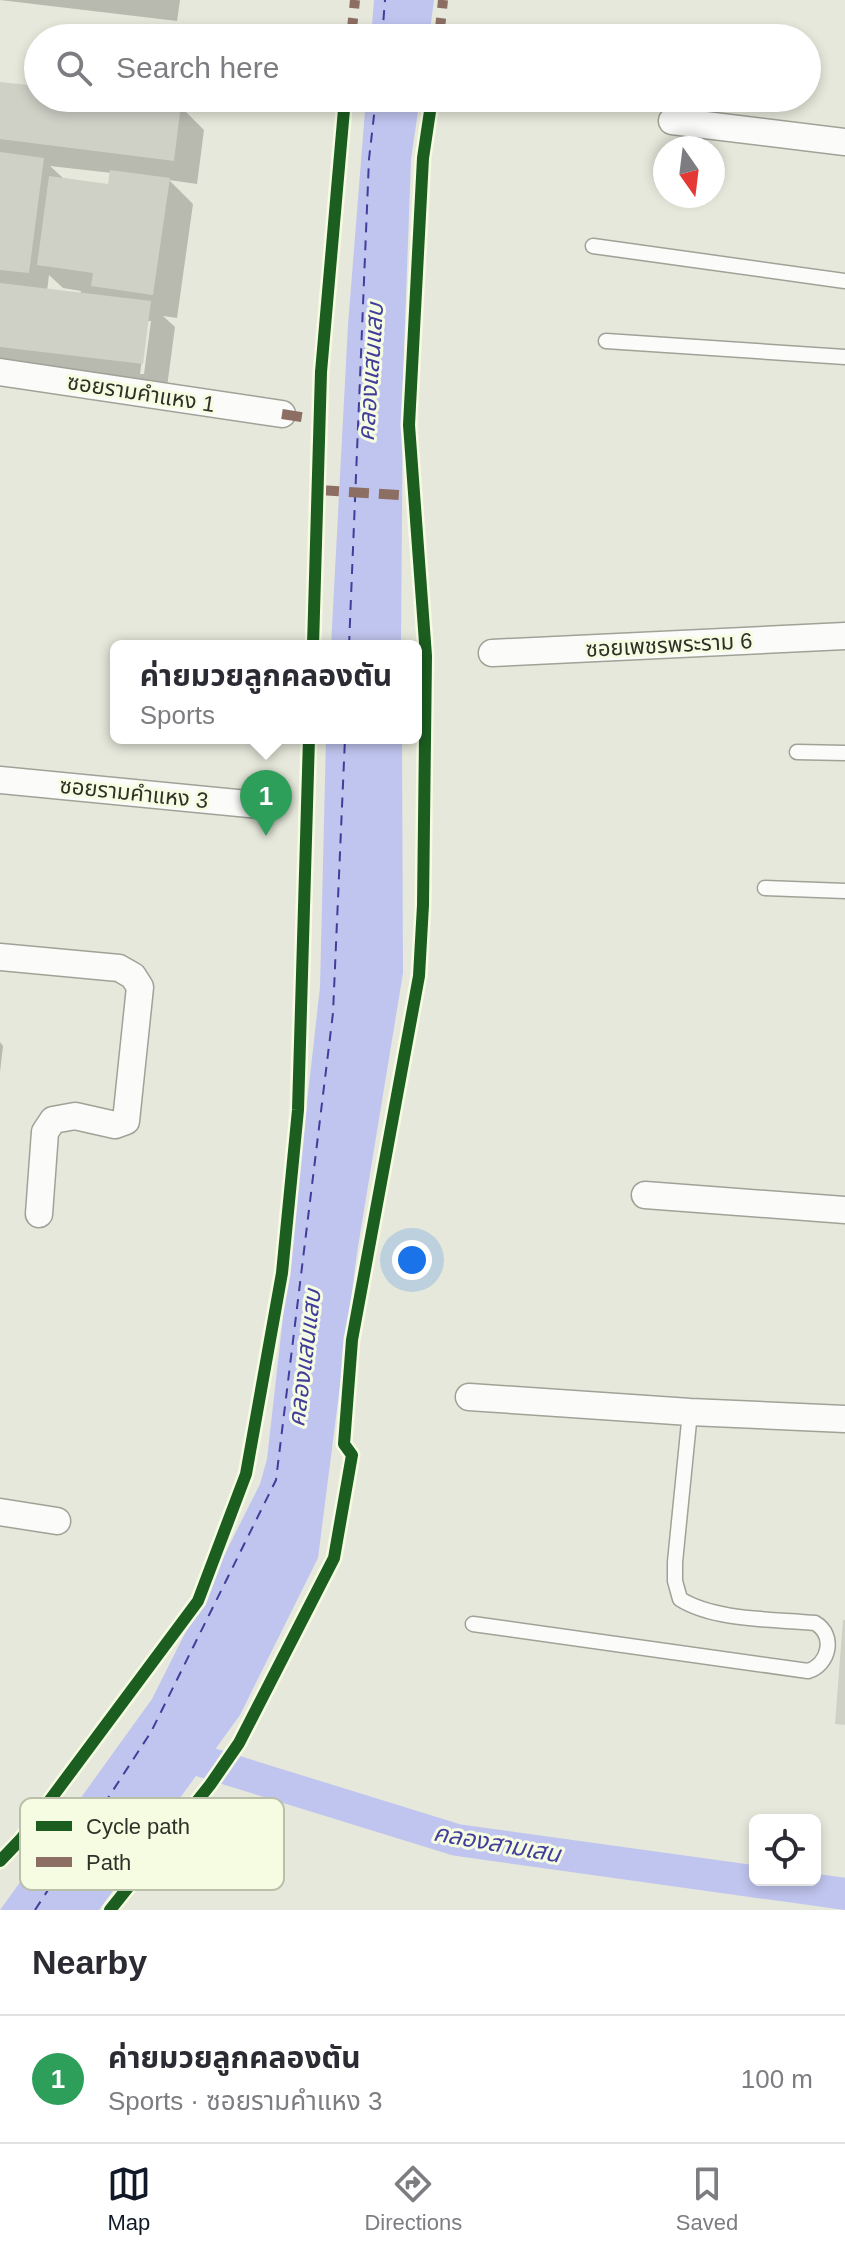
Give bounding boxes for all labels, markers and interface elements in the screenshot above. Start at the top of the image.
search box [24,24,821,112]
icon: search [52,46,96,90]
text: Search here [116,51,279,84]
north arrow [653,136,725,208]
water label: คลองแสนแสบ [352,300,388,442]
street label: ซอยรามคำแหง 1 [65,369,217,417]
street label: ซอยเพชรพระราม 6 [585,628,753,662]
popup [110,640,422,744]
text: ค่ายมวยลูกคลองตัน [140,659,392,692]
text: Sports [140,700,215,730]
pin: 1 [240,770,292,836]
street label: ซอยรามคำแหง 3 [59,773,209,813]
your location [392,1240,432,1280]
water label: คลองแสนแสบ [282,1286,326,1428]
legend [20,1798,284,1890]
text: Cycle path [86,1814,190,1839]
map controls [749,1814,821,1886]
button: locate [749,1814,821,1886]
water label: คลองสามเสน [431,1819,564,1868]
text: Path [86,1850,131,1875]
text: Nearby [32,1943,147,1981]
text: ค่ายมวยลูกคลองตัน [108,2041,361,2074]
text: 1 [51,2064,65,2094]
text: 100 m [741,2064,813,2094]
text: Sports · ซอยรามคำแหง 3 [108,2086,382,2116]
tab: Map [107,2162,151,2236]
tab: Directions [364,2162,462,2236]
tab: Saved [676,2162,738,2236]

